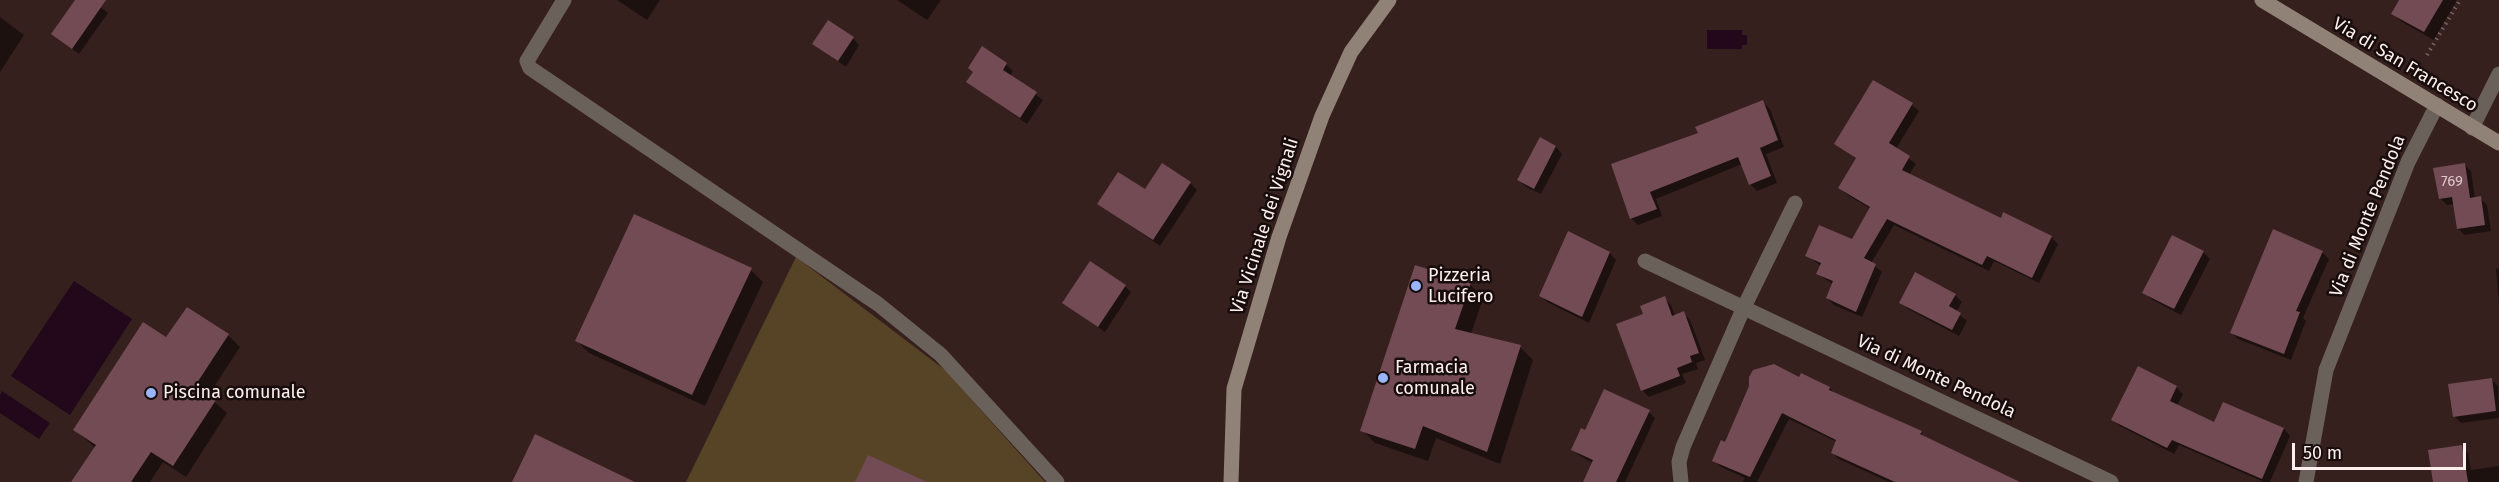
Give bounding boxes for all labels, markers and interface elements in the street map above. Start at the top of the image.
street label: Via di San Francesco [2329,13,2481,117]
street label: Via di Monte Pendola [2326,132,2410,300]
street label: Via Vicinale dei Vignali [1226,135,1304,317]
house number: 769 [2441,173,2463,191]
place label: Pizzeria Lucifero [1428,265,1493,308]
marker: Pizzeria Lucifero [1409,279,1423,293]
street label: Via di Monte Pendola [1853,331,2019,423]
place label: Farmacia comunale [1395,357,1475,400]
marker: Farmacia comunale [1376,371,1390,385]
place label: Piscina comunale [163,382,306,404]
marker: Piscina comunale [144,386,158,400]
scale bar [2295,431,2469,469]
text: 50 m [2303,442,2342,464]

